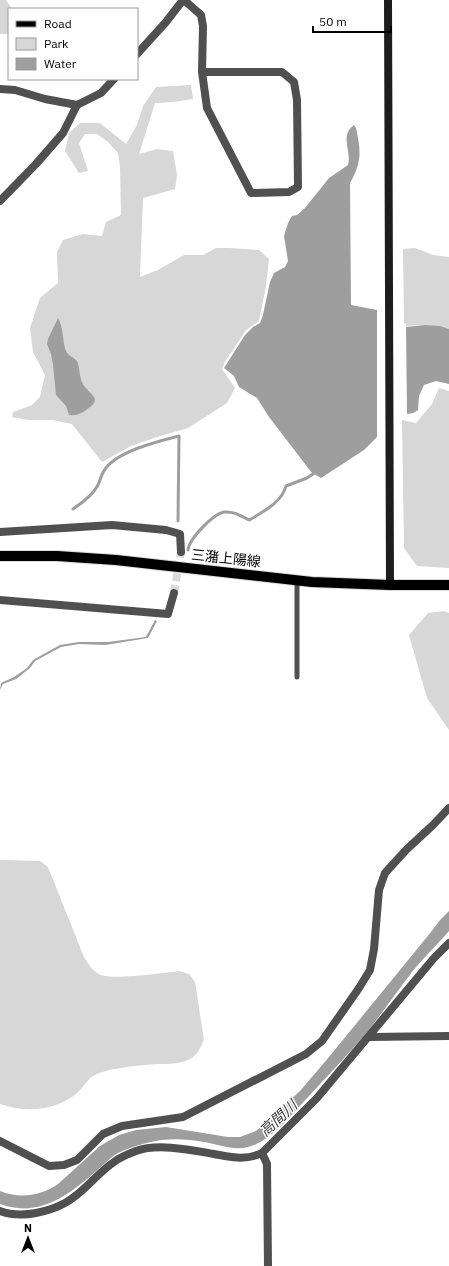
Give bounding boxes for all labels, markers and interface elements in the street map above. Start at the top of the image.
legend [8,8,138,80]
scale bar [313,8,391,34]
text: 50 m [319,14,347,29]
text: Road [44,16,72,31]
text: Park [44,36,69,51]
text: Water [44,56,77,71]
street label: 三潴上陽線 [190,545,262,571]
water label: 高間川 [255,1094,302,1140]
north arrow [8,1218,48,1258]
text: N [24,1221,32,1235]

